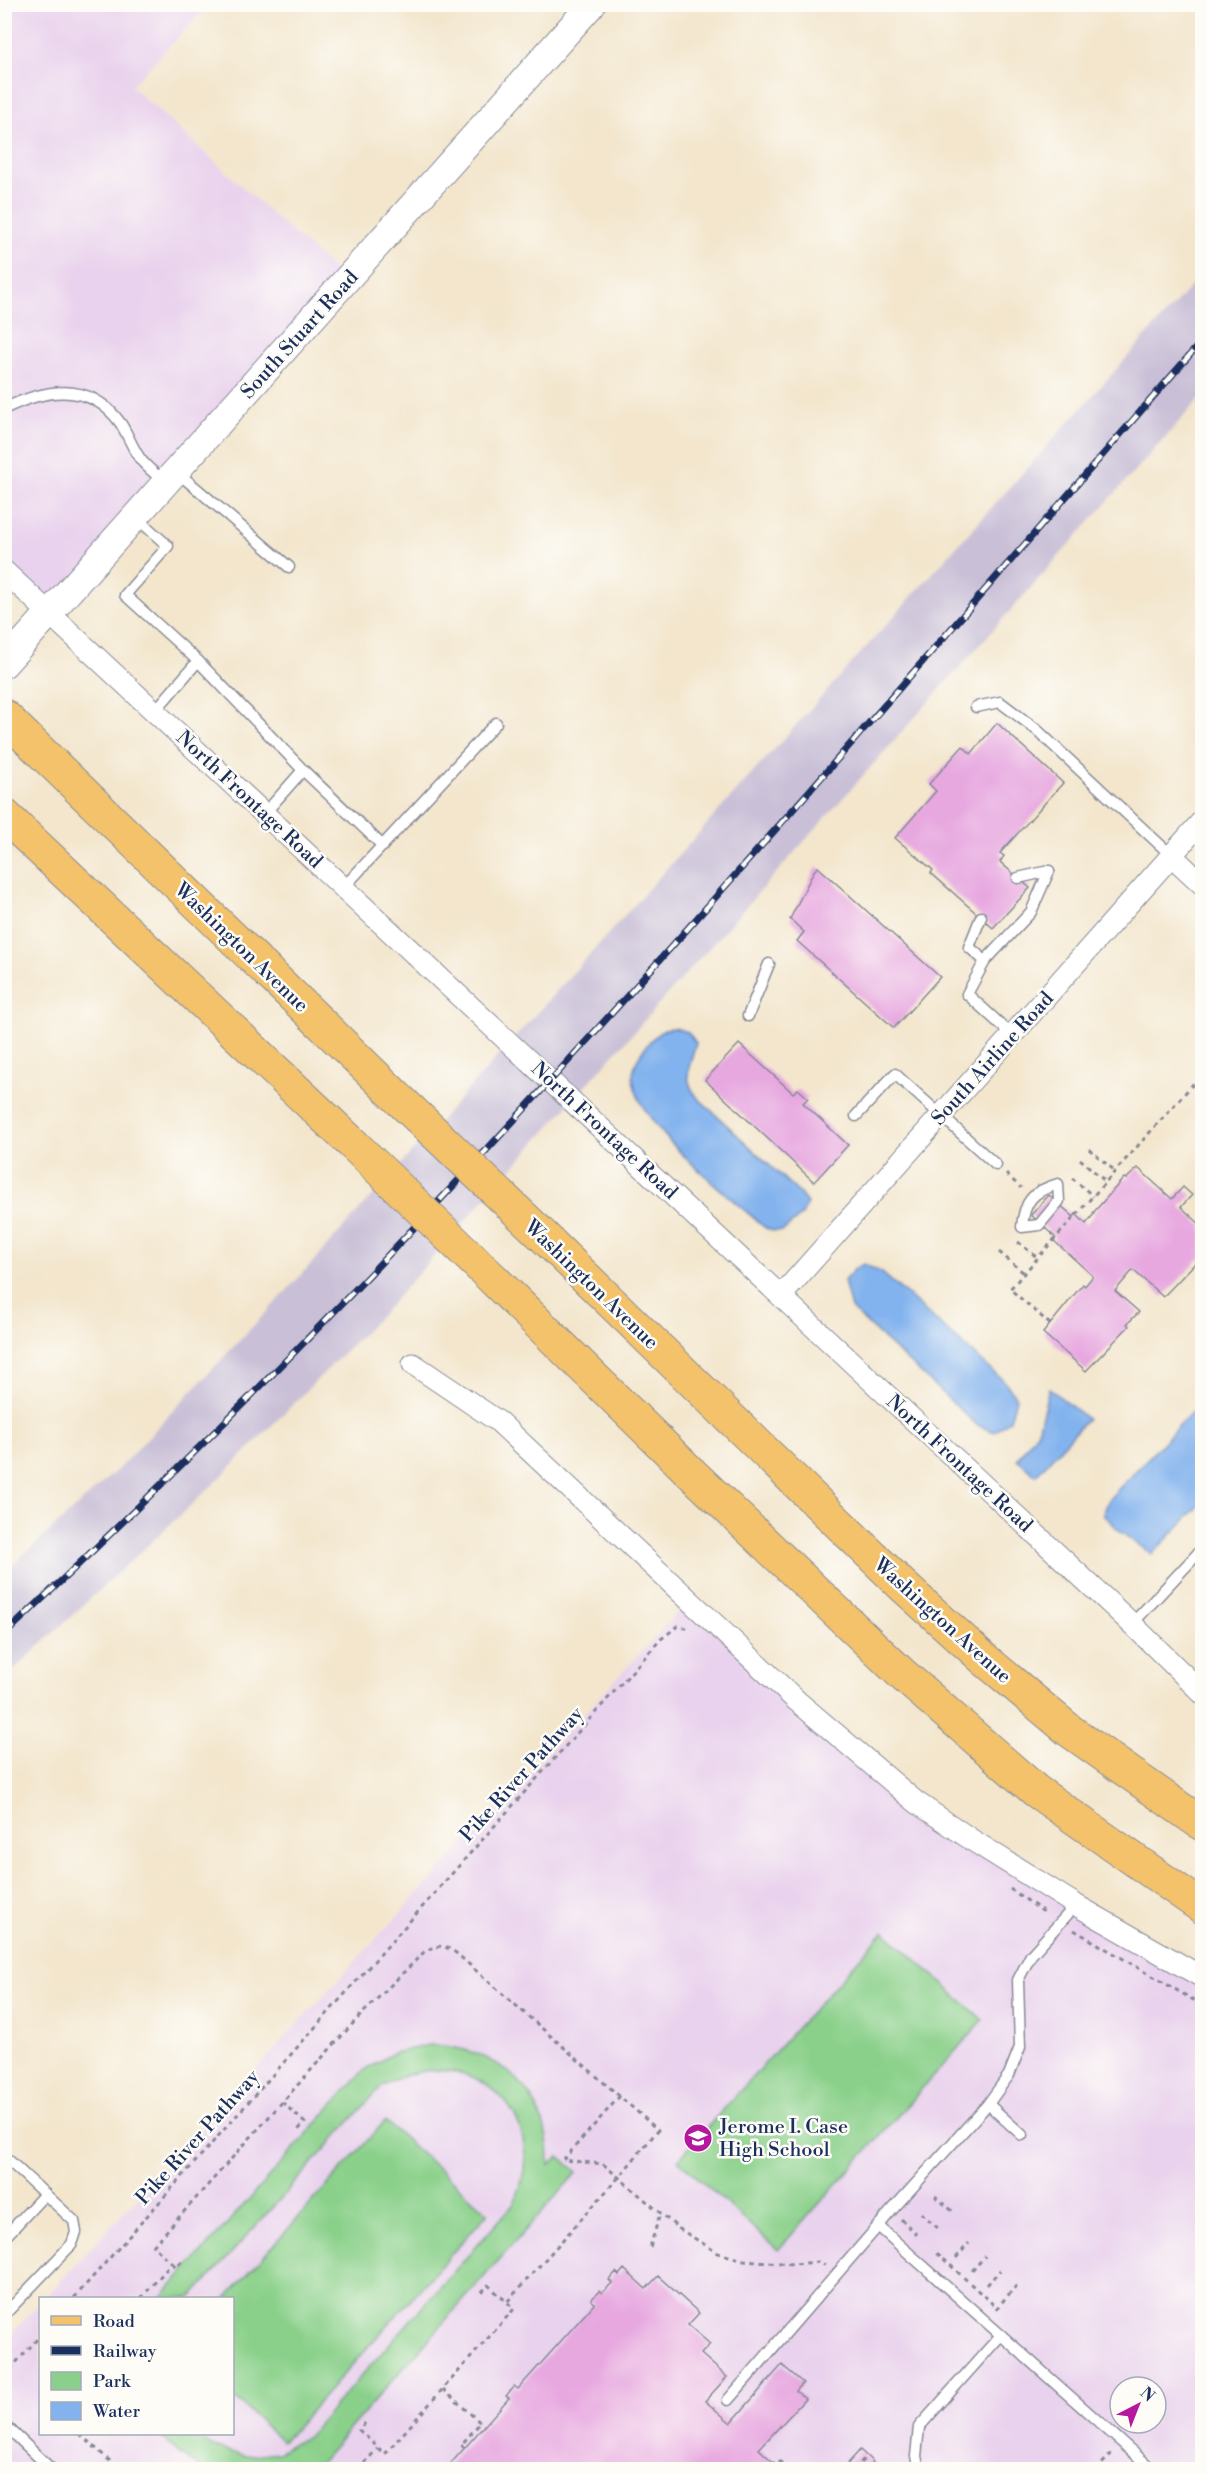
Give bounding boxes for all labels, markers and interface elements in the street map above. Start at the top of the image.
street label: South Stuart Road [236,265,365,404]
street label: North Frontage Road [171,726,328,875]
street label: Washington Avenue [168,877,313,1018]
street label: South Airline Road [927,987,1060,1131]
street label: North Frontage Road [526,1057,683,1206]
street label: Washington Avenue [518,1214,663,1355]
street label: North Frontage Road [881,1390,1038,1539]
street label: Washington Avenue [867,1552,1016,1689]
street label: Pike River Pathway [455,1702,590,1848]
street label: Pike River Pathway [131,2065,266,2211]
place label: Jerome I. Case High School [718,2115,848,2163]
school or university icon: Jerome I. Case High School [682,2122,714,2154]
legend [39,2297,234,2435]
text: Road [93,2310,136,2333]
text: Railway [93,2340,157,2363]
text: Park [93,2370,132,2393]
north arrow [1108,2375,1168,2435]
text: N [1136,2383,1159,2406]
text: Water [92,2400,141,2423]

